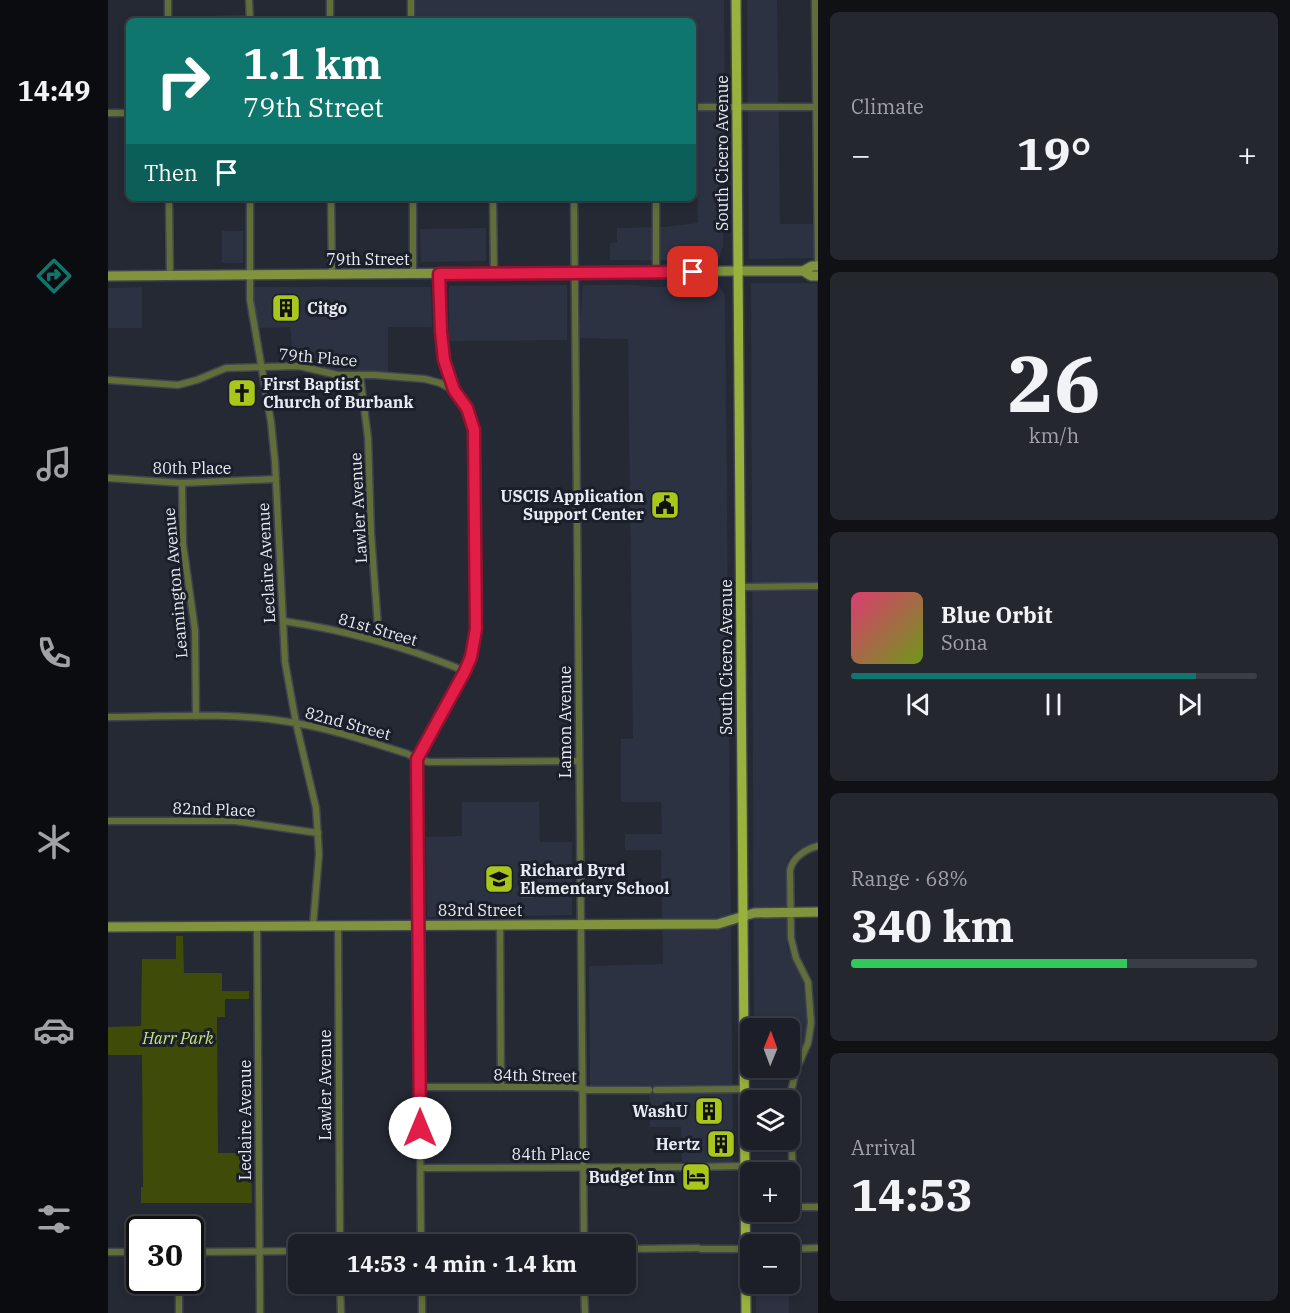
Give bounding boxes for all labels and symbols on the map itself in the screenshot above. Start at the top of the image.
street label: South Cicero Avenue [712,75,732,231]
pin [667,246,718,297]
street label: 79th Street [326,249,410,269]
building icon: Citgo [270,292,302,324]
place label: Citgo [307,298,347,318]
street label: 79th Place [278,344,358,370]
place label: First Baptist Church of Burbank [263,374,413,412]
church icon: First Baptist Church of Burbank [226,377,258,409]
street label: Lawler Avenue [345,452,371,564]
street label: 80th Place [153,458,231,478]
place label: USCIS Application Support Center [500,486,644,524]
public building icon: USCIS Application Support Center [649,489,681,521]
street label: Leclaire Avenue [253,502,279,624]
street label: Leamington Avenue [158,507,192,659]
street label: South Cicero Avenue [716,579,736,735]
street label: 81st Street [336,608,420,650]
street label: Lamon Avenue [555,666,575,778]
street label: 82nd Street [303,702,393,744]
street label: 82nd Place [172,798,256,820]
place label: Richard Byrd Elementary School [520,860,669,898]
school or university icon: Richard Byrd Elementary School [483,863,515,895]
street label: 83rd Street [438,900,523,920]
north arrow [740,1018,800,1078]
park label: Harr Park [142,1028,214,1048]
street label: Lawler Avenue [315,1030,335,1140]
street label: Leclaire Avenue [235,1060,255,1180]
street label: 84th Street [493,1064,577,1086]
building icon: WashU [693,1095,725,1127]
position arrow [388,1096,452,1160]
place label: WashU [632,1101,688,1121]
building icon: Hertz [705,1128,737,1160]
place label: Hertz [656,1134,700,1154]
street label: 84th Place [512,1144,590,1164]
hotel icon: Budget Inn [680,1161,712,1193]
place label: Budget Inn [588,1167,675,1187]
speed limit sign: 30 [126,1216,204,1294]

